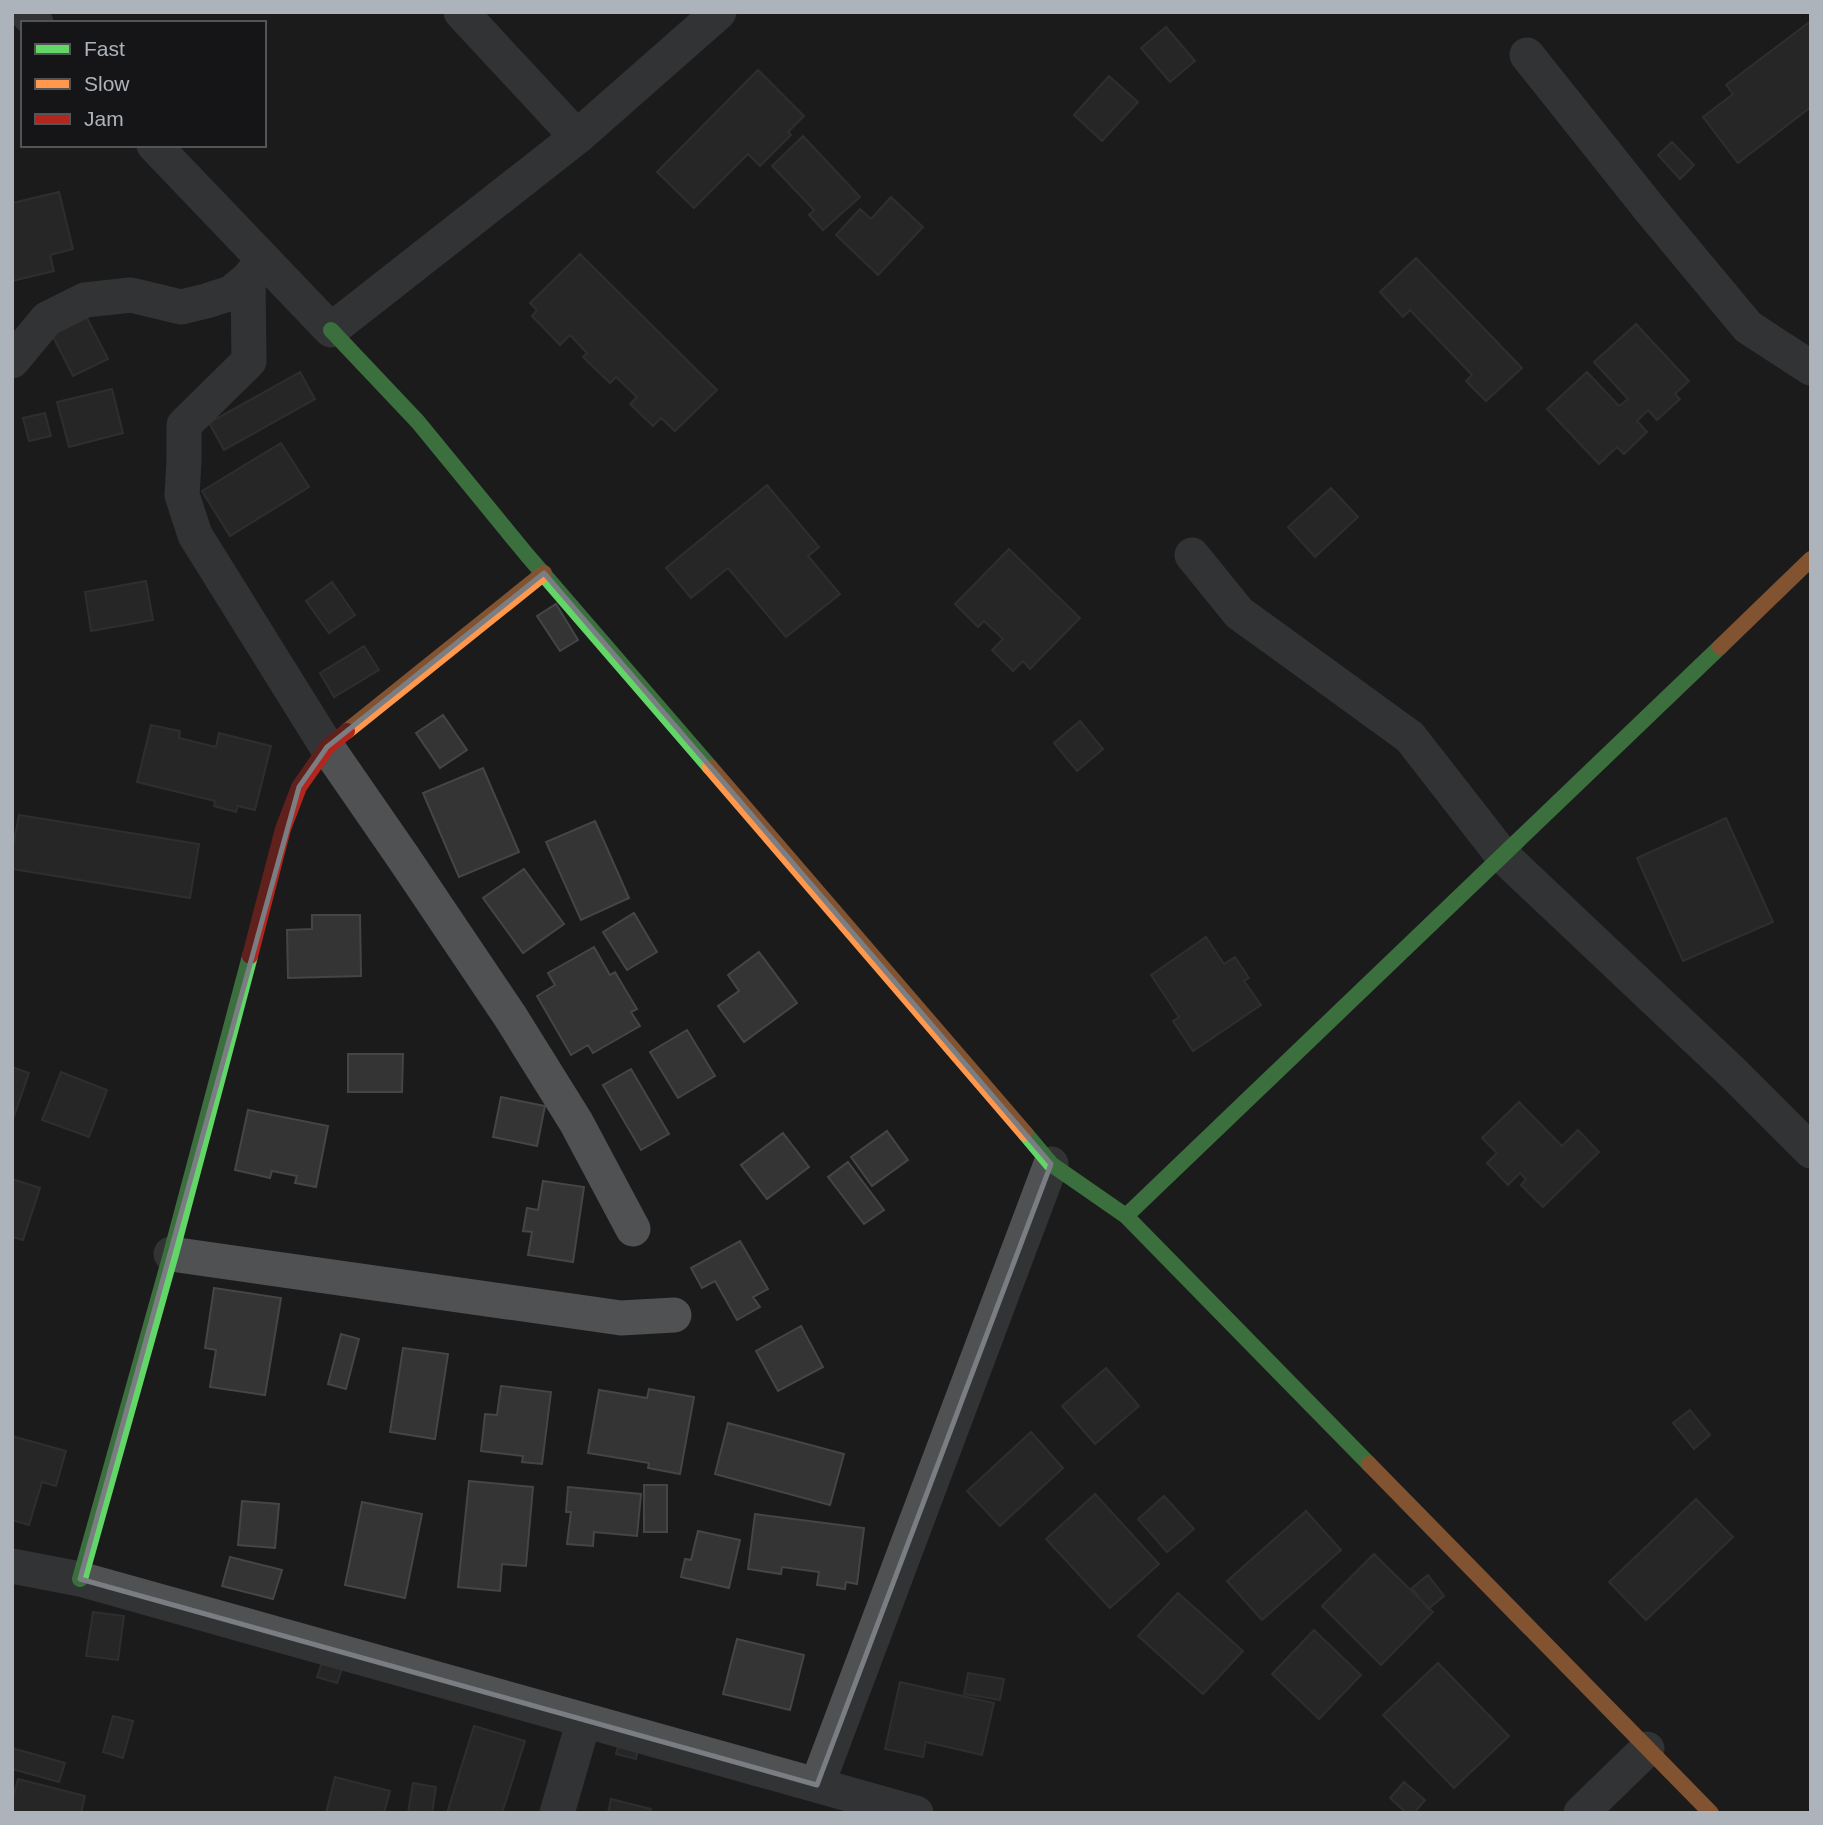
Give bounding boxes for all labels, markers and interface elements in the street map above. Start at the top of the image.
legend [21,21,266,147]
text: Fast [84,37,125,60]
text: Slow [84,72,130,95]
text: Jam [84,107,124,130]

